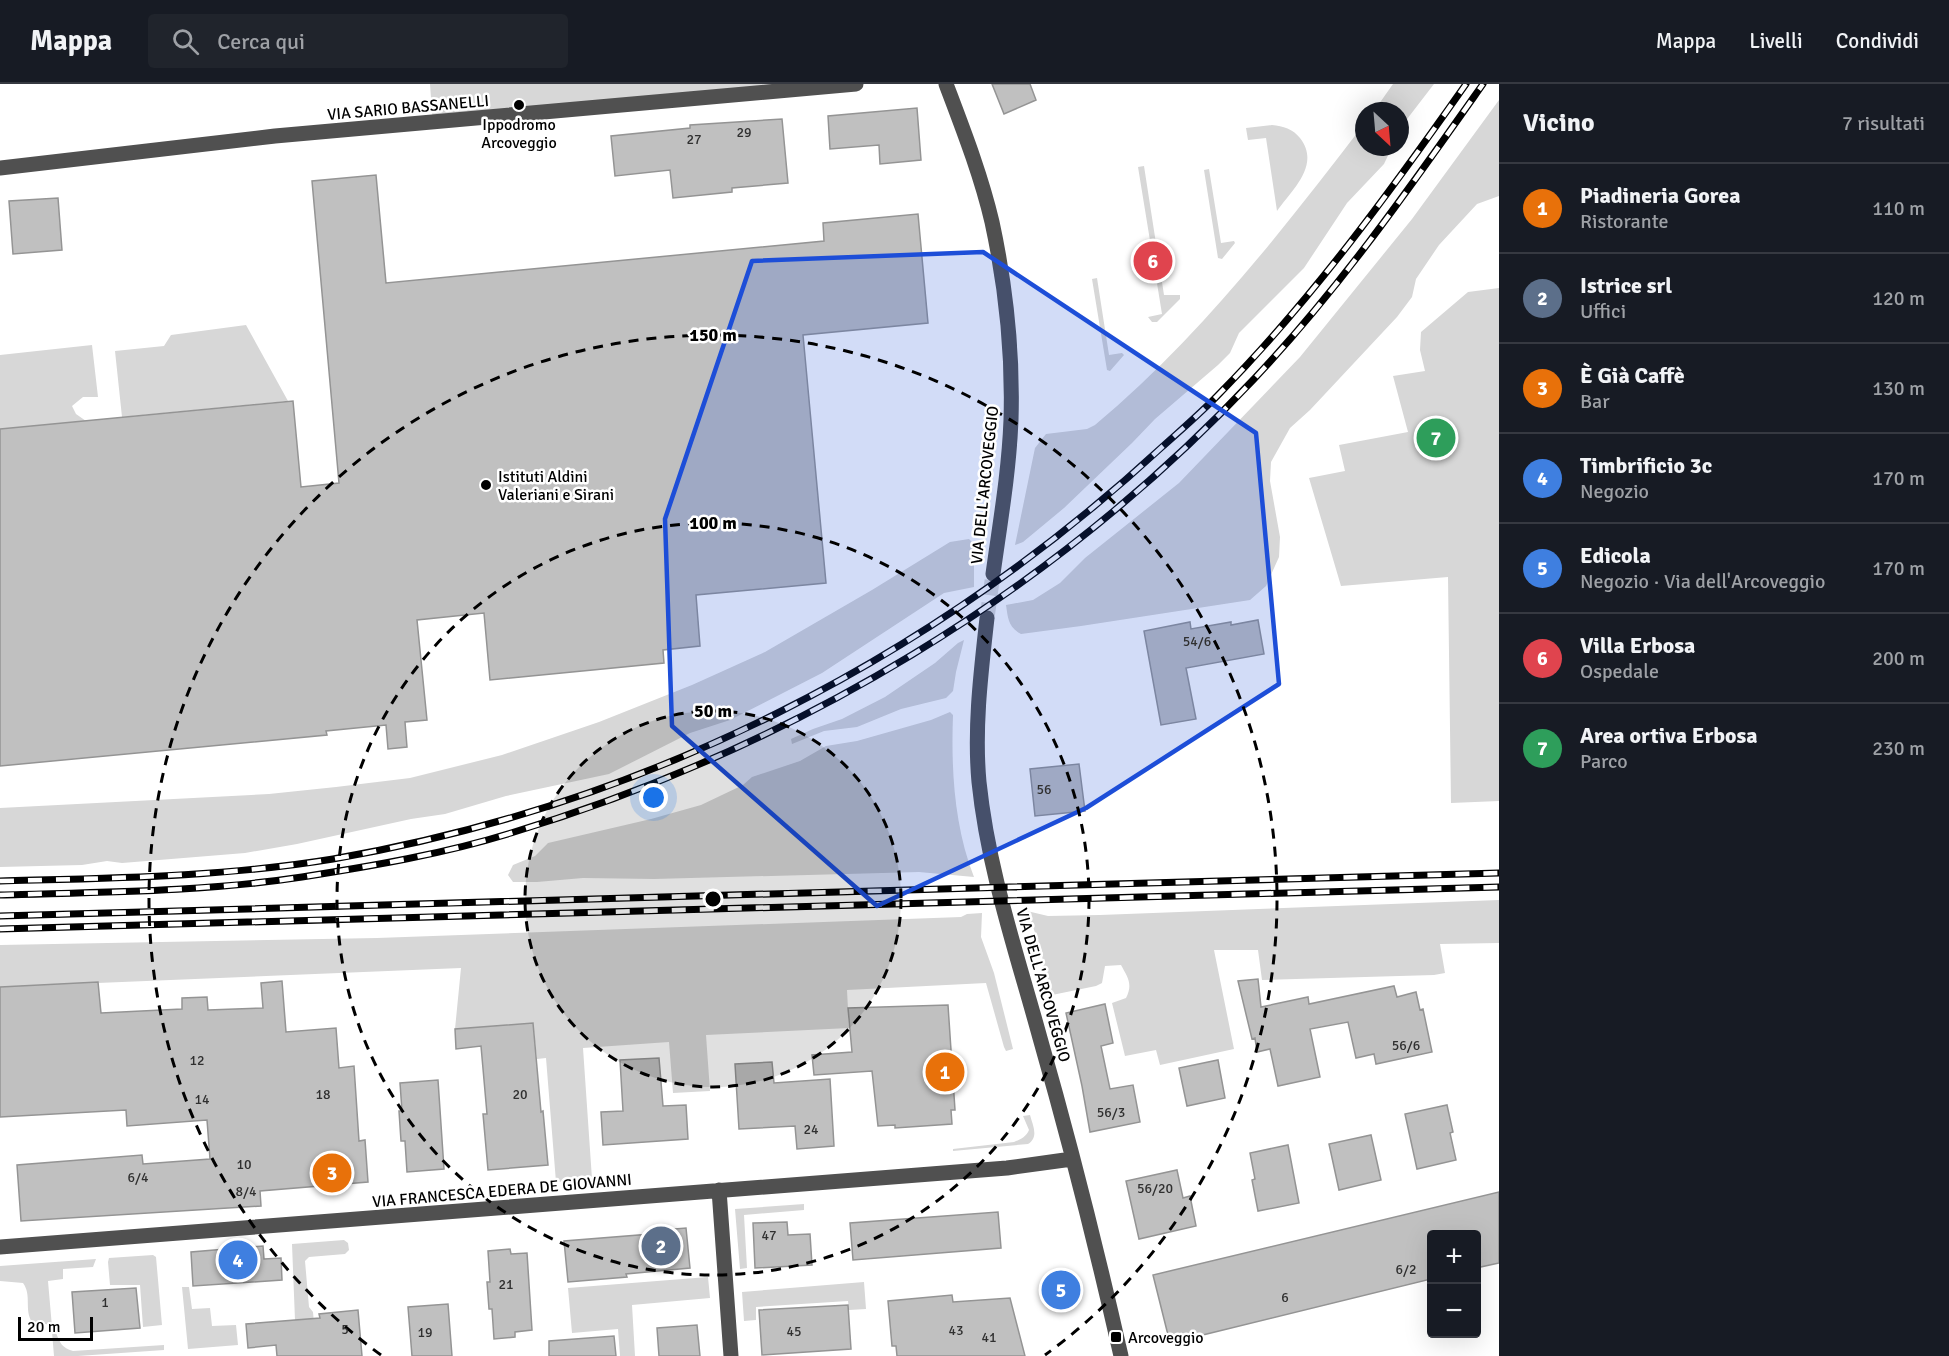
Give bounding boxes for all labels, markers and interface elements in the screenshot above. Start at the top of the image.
search box [148,14,568,68]
text: Mappa [30,24,112,58]
icon: search [169,25,202,58]
text: Cerca qui [217,28,305,55]
text: Mappa [1656,28,1716,54]
text: Livelli [1749,28,1803,54]
text: Condividi [1836,28,1919,54]
street label: VIA SARIO BASSANELLI [326,91,490,125]
marker: Ippodromo Arcoveggio [512,98,526,112]
north arrow [1355,102,1409,156]
text: Vicino [1523,107,1595,139]
text: 7 risultati [1842,111,1925,136]
place label: Ippodromo Arcoveggio [481,115,557,153]
house number: 29 [736,124,752,141]
house number: 27 [686,131,702,148]
text: Piadineria Gorea [1580,182,1740,209]
text: 1 [1537,196,1548,221]
text: 110 m [1872,196,1925,221]
text: Ristorante [1580,209,1669,234]
pin: 6 [1134,238,1172,284]
text: Istrice srl [1580,272,1672,299]
text: 2 [1537,286,1548,311]
text: 120 m [1872,286,1925,311]
text: Uffici [1580,299,1626,324]
text: 150 m [689,324,737,346]
text: È Già Caffè [1580,362,1685,389]
text: 3 [1537,376,1548,401]
text: 130 m [1872,376,1925,401]
text: Bar [1580,389,1610,414]
street label: VIA DELL'ARCOVEGGIO [967,405,1003,565]
pin: 7 [1416,416,1456,460]
text: Timbrificio 3c [1580,452,1712,479]
text: 4 [1537,466,1548,491]
text: 170 m [1872,466,1925,491]
place label: Istituti Aldini Valeriani e Sirani [498,467,614,505]
marker: Istituti Aldini Valeriani e Sirani [479,478,493,492]
text: Negozio [1580,479,1649,504]
text: 100 m [689,512,737,534]
text: Edicola [1580,542,1651,569]
text: 5 [1537,556,1548,581]
text: 170 m [1872,556,1925,581]
text: Negozio · Via dell'Arcoveggio [1580,569,1825,594]
text: Villa Erbosa [1580,632,1695,659]
house number: 54/6 [1183,633,1211,650]
text: 6 [1537,646,1548,671]
text: 200 m [1872,646,1925,671]
text: Ospedale [1580,659,1659,684]
text: 50 m [694,700,732,722]
text: Area ortiva Erbosa [1580,722,1757,749]
text: 7 [1537,736,1548,761]
text: 230 m [1872,736,1925,761]
text: Parco [1580,749,1628,774]
house number: 56 [1036,781,1052,798]
your location [639,783,668,812]
centre of rings [703,889,723,909]
street label: VIA DELL'ARCOVEGGIO [1011,906,1075,1065]
house number: 56/6 [1392,1037,1420,1054]
pin: 1 [926,1050,964,1094]
house number: 12 [189,1052,205,1069]
house number: 18 [315,1086,331,1103]
house number: 20 [512,1086,528,1103]
house number: 14 [194,1091,210,1108]
house number: 56/3 [1097,1104,1125,1121]
house number: 24 [803,1121,819,1138]
pin: 3 [312,1150,352,1196]
house number: 10 [236,1156,252,1173]
house number: 6/4 [127,1169,149,1186]
street label: VIA FRANCESCA EDERA DE GIOVANNI [371,1170,633,1212]
house number: 56/20 [1137,1180,1173,1197]
house number: 8/4 [235,1183,257,1200]
pin: 2 [642,1224,680,1268]
house number: 47 [761,1227,777,1244]
map controls [1427,1230,1481,1338]
button: + [1427,1230,1481,1284]
pin: 4 [218,1238,258,1282]
house number: 6/2 [1395,1261,1417,1278]
pin: 5 [1042,1268,1080,1312]
house number: 21 [498,1276,514,1293]
button: − [1427,1284,1481,1338]
house number: 6 [1281,1289,1289,1306]
house number: 1 [101,1294,109,1311]
scale bar [18,1314,93,1342]
text: 20 m [27,1317,61,1337]
house number: 5 [341,1321,349,1338]
house number: 43 [948,1322,964,1339]
house number: 45 [786,1323,802,1340]
house number: 19 [417,1324,433,1341]
place label: Arcoveggio [1128,1328,1204,1348]
house number: 41 [981,1329,997,1346]
marker: Arcoveggio [1109,1330,1123,1344]

